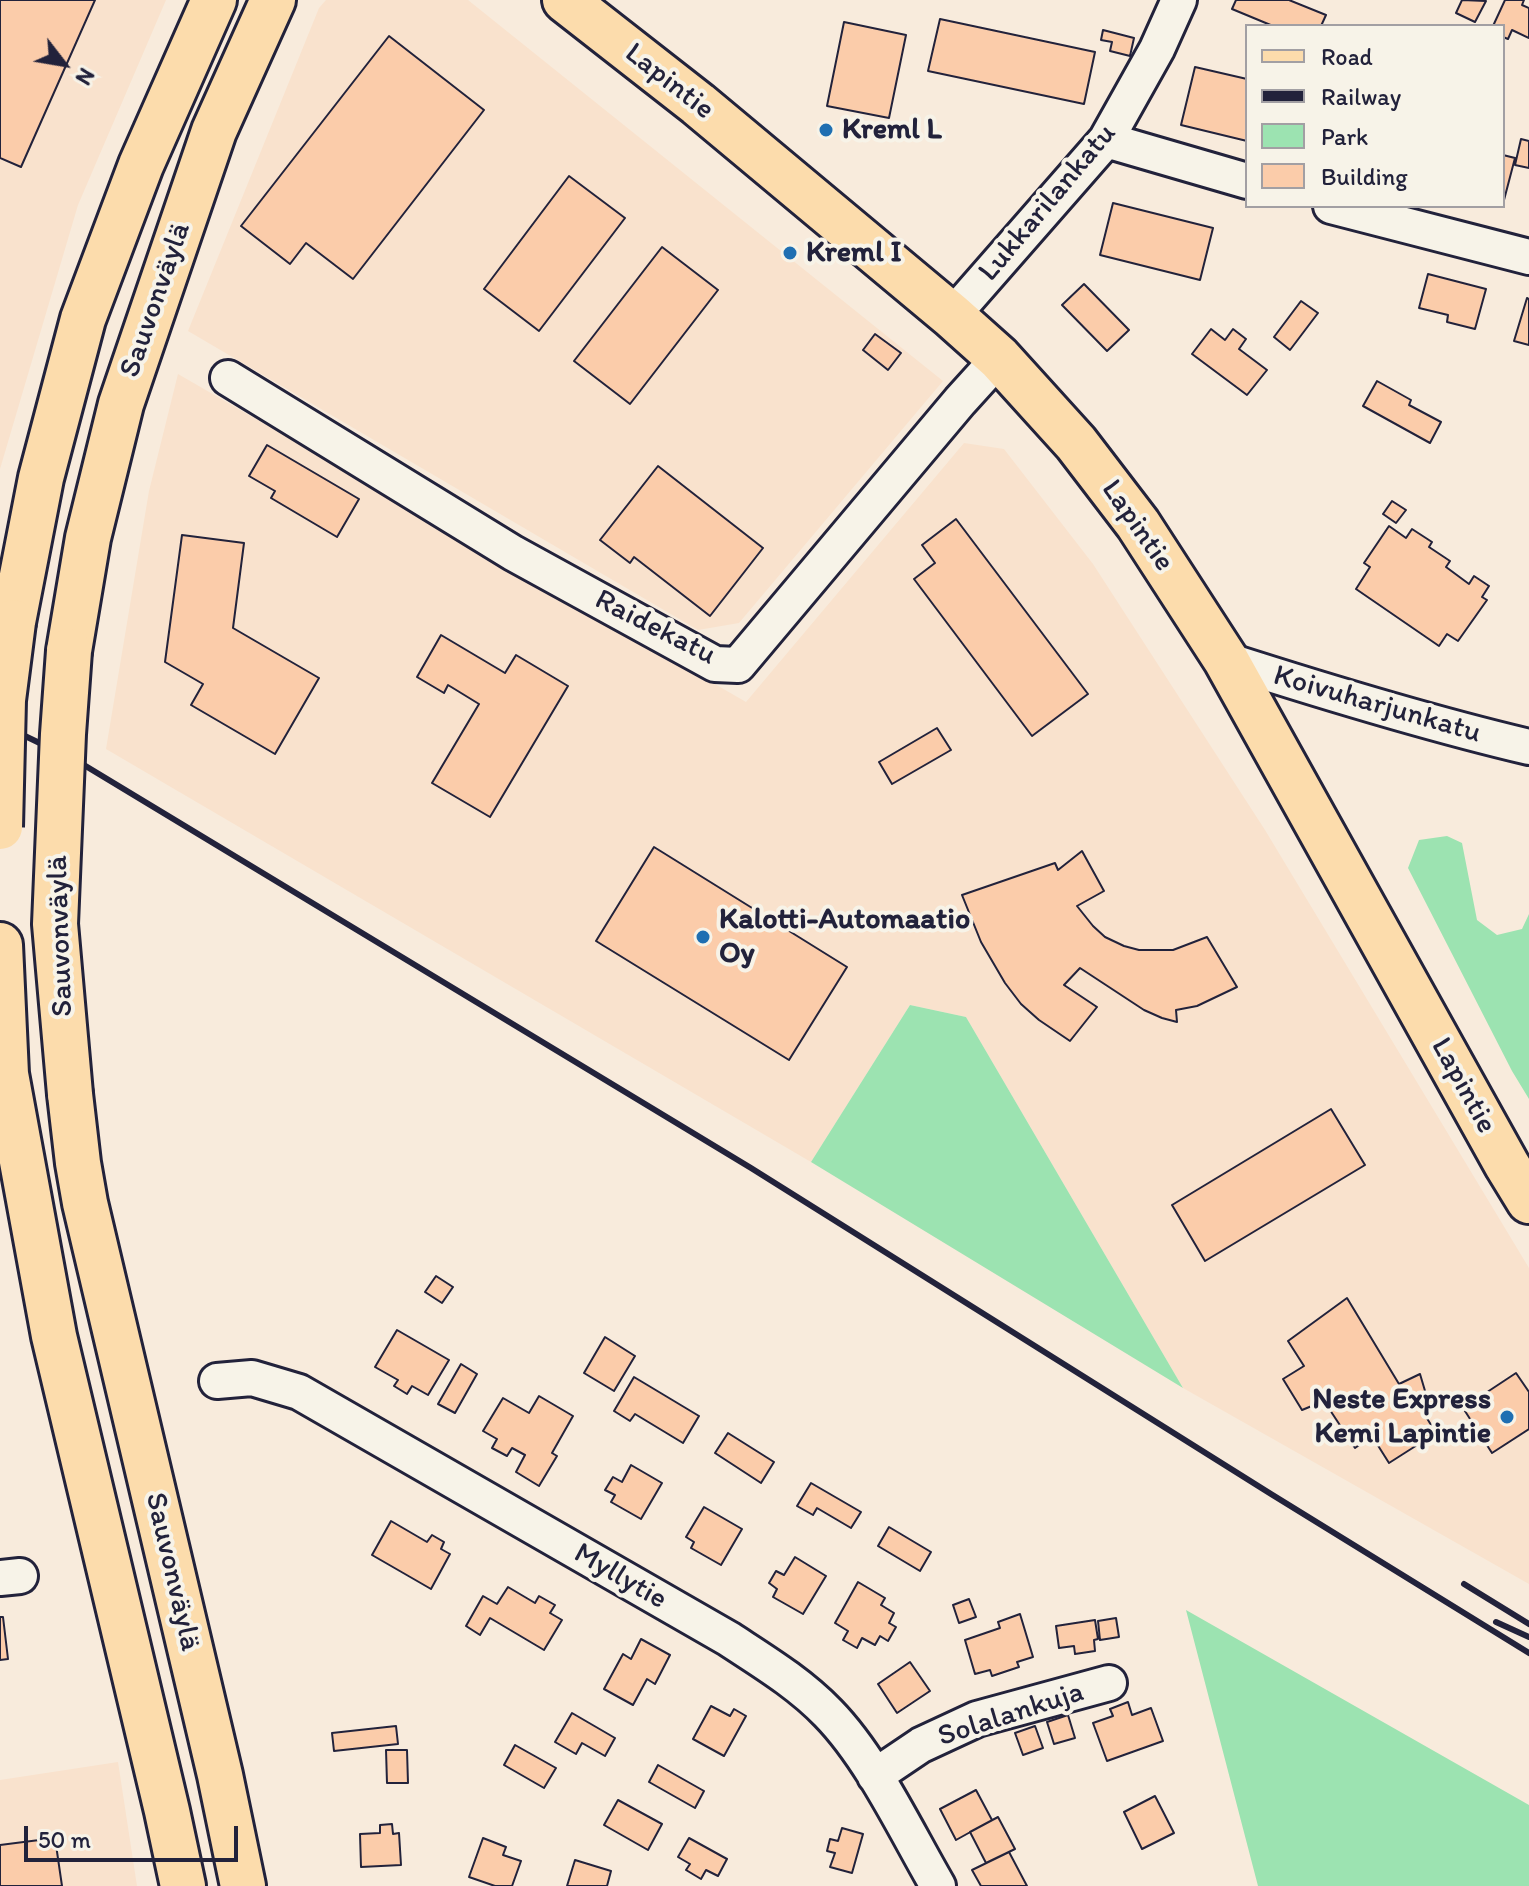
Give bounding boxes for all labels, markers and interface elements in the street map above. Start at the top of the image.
north arrow [24,24,104,104]
legend [1245,24,1505,208]
street label: Lapintie [617,36,721,128]
text: Road [1321,42,1373,71]
text: N [70,63,100,90]
text: Railway [1321,82,1401,111]
place label: Kreml L [842,112,942,148]
street label: Lukkarilankatu [972,117,1124,289]
marker: Kreml L [817,121,835,139]
text: Park [1321,122,1368,151]
text: Building [1321,162,1408,191]
street label: Sauvonväylä [113,218,199,382]
place label: Kreml I [806,235,902,271]
marker: Kreml I [781,244,799,262]
street label: Lapintie [1093,473,1181,579]
street label: Raidekatu [588,582,722,674]
street label: Koivuharjunkatu [1269,658,1485,752]
street label: Sauvonväylä [40,855,82,1017]
place label: Kalotti-Automaatio Oy [719,902,970,972]
marker: Kalotti-Automaatio Oy [694,928,712,946]
street label: Lapintie [1422,1032,1504,1140]
place label: Neste Express Kemi Lapintie [1312,1382,1491,1452]
marker: Neste Express Kemi Lapintie [1498,1408,1516,1426]
street label: Sauvonväylä [136,1489,208,1655]
street label: Myllytie [567,1536,673,1618]
street label: Solalankuja [934,1675,1088,1755]
scale bar [28,1810,242,1860]
text: 50 m [38,1825,91,1854]

